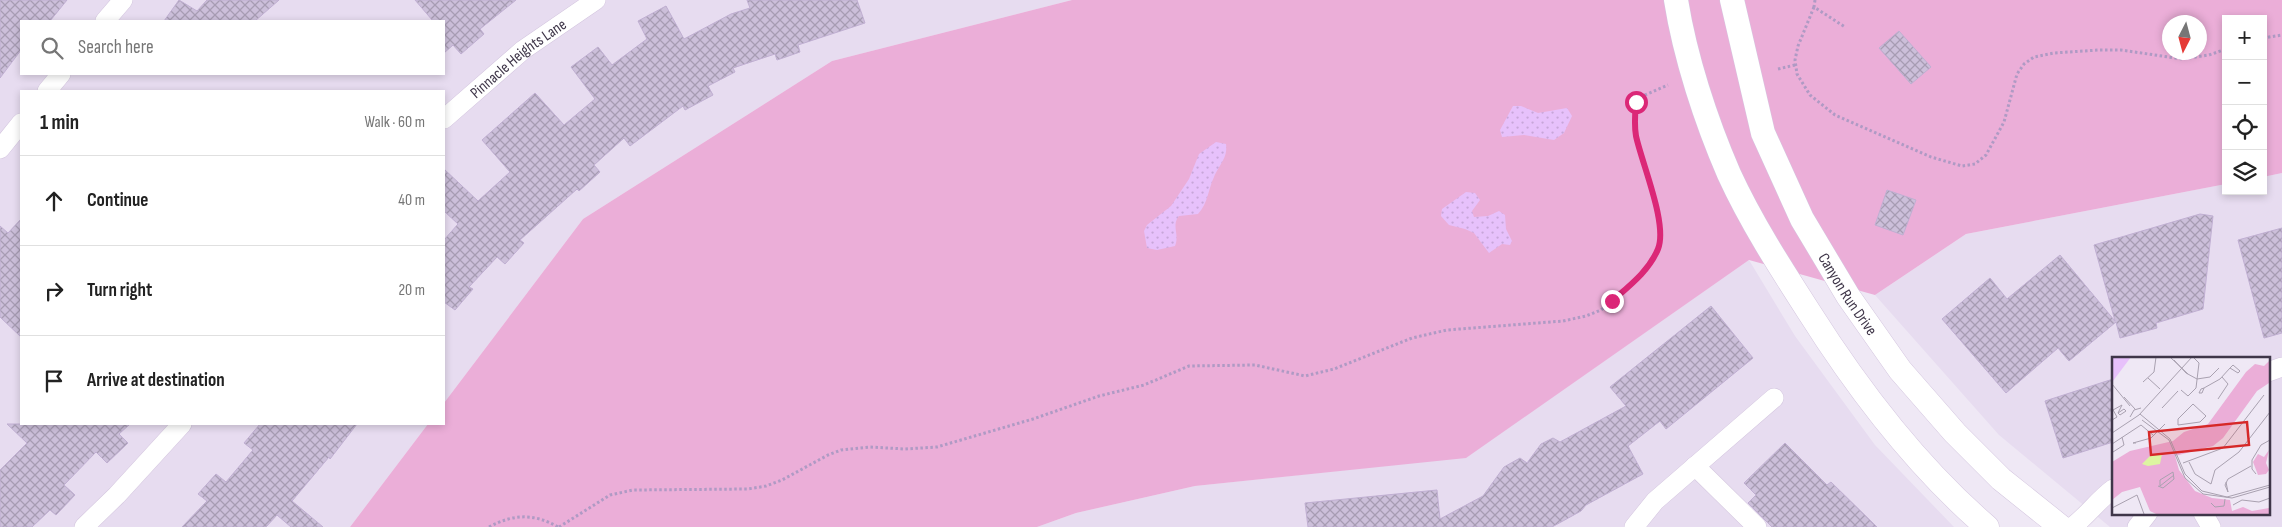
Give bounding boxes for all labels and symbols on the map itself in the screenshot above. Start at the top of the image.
street label: Pinnacle Heights Lane [467,15,570,103]
north arrow [2162,15,2207,60]
route start [1625,91,1648,114]
street label: Canyon Run Drive [1814,250,1881,339]
route end [1601,290,1624,313]
inset map [2112,357,2270,514]

